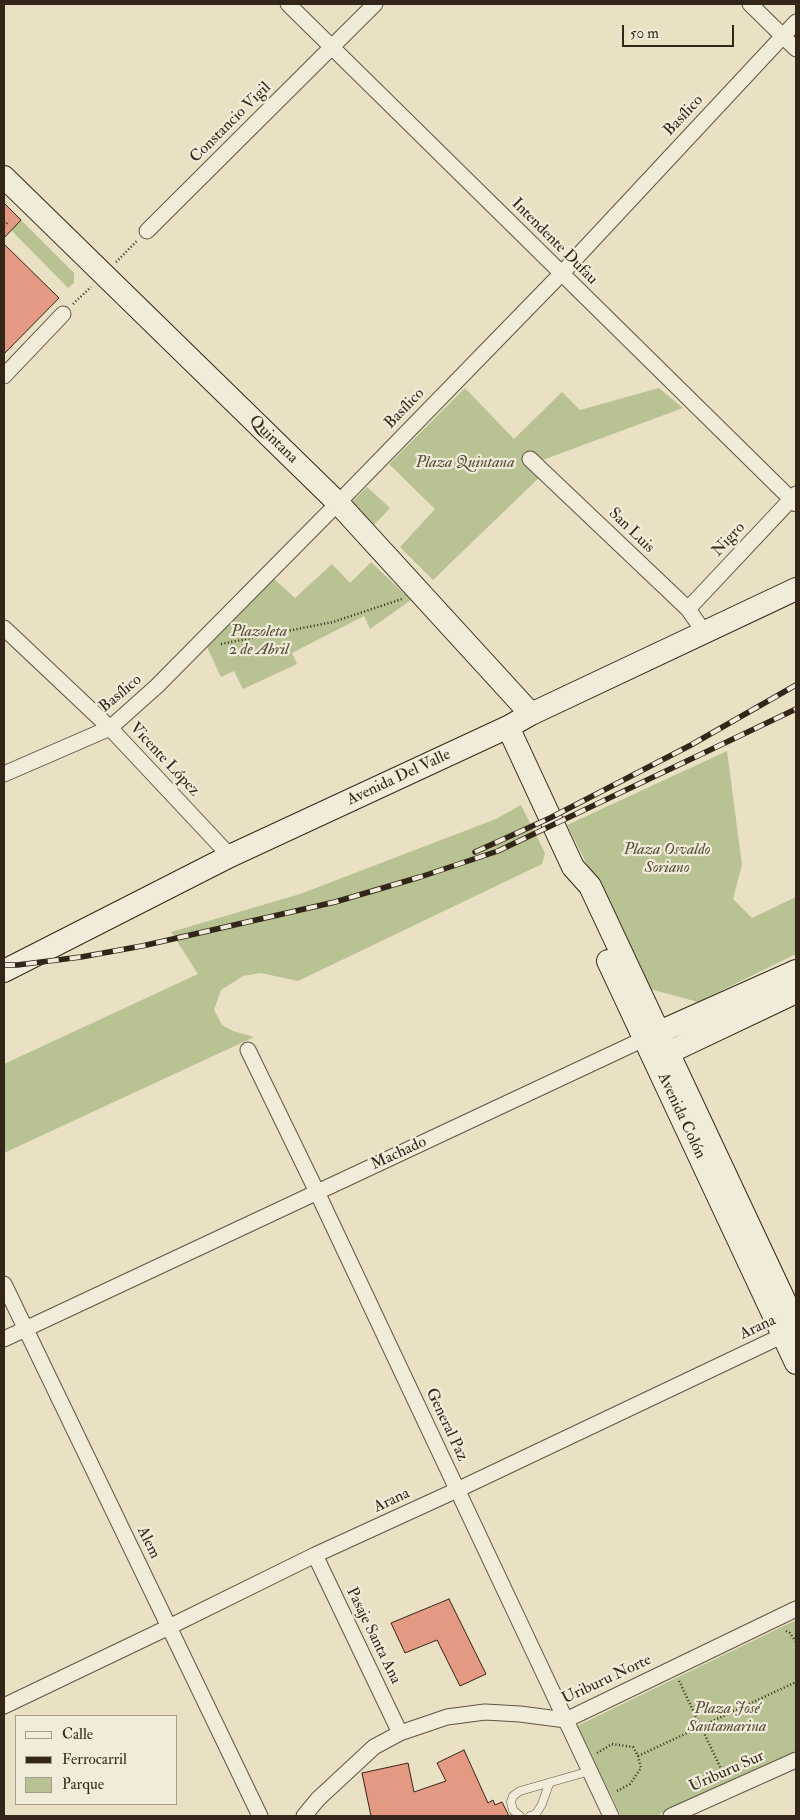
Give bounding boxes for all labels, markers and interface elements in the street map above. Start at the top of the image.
scale bar [625,15,738,47]
text: 50 m [630,24,659,43]
street label: Constancio Vigil [187,79,275,167]
street label: Basílico [660,91,708,141]
street label: Intendente Dufau [507,195,601,289]
street label: Basílico [381,385,429,433]
street label: Quintana [244,412,302,468]
park label: Plaza Quintana [415,454,515,474]
street label: San Luis [604,504,658,558]
street label: Nigro [708,519,750,561]
park label: Plazoleta 2 de Abril [229,623,289,661]
street label: Basílico [96,671,146,717]
street label: Vicente López [125,719,203,801]
street label: Avenida Del Valle [344,746,454,810]
park label: Plaza Osvaldo Soriano [623,841,711,879]
street label: Avenida Colón [653,1070,709,1162]
street label: Machado [368,1133,430,1175]
street label: Arana [737,1311,779,1345]
street label: General Paz [421,1385,471,1465]
street label: Arana [371,1484,413,1518]
street label: Alem [132,1524,164,1562]
street label: Pasaje Santa Ana [341,1585,405,1687]
street label: Uriburu Norte [559,1651,655,1709]
park label: Plaza José Santamarina [688,1700,766,1738]
legend [15,1715,178,1805]
text: Calle [62,1725,93,1744]
street label: Uriburu Sur [687,1747,767,1797]
text: Ferrocarril [62,1750,127,1769]
text: Parque [62,1775,104,1794]

